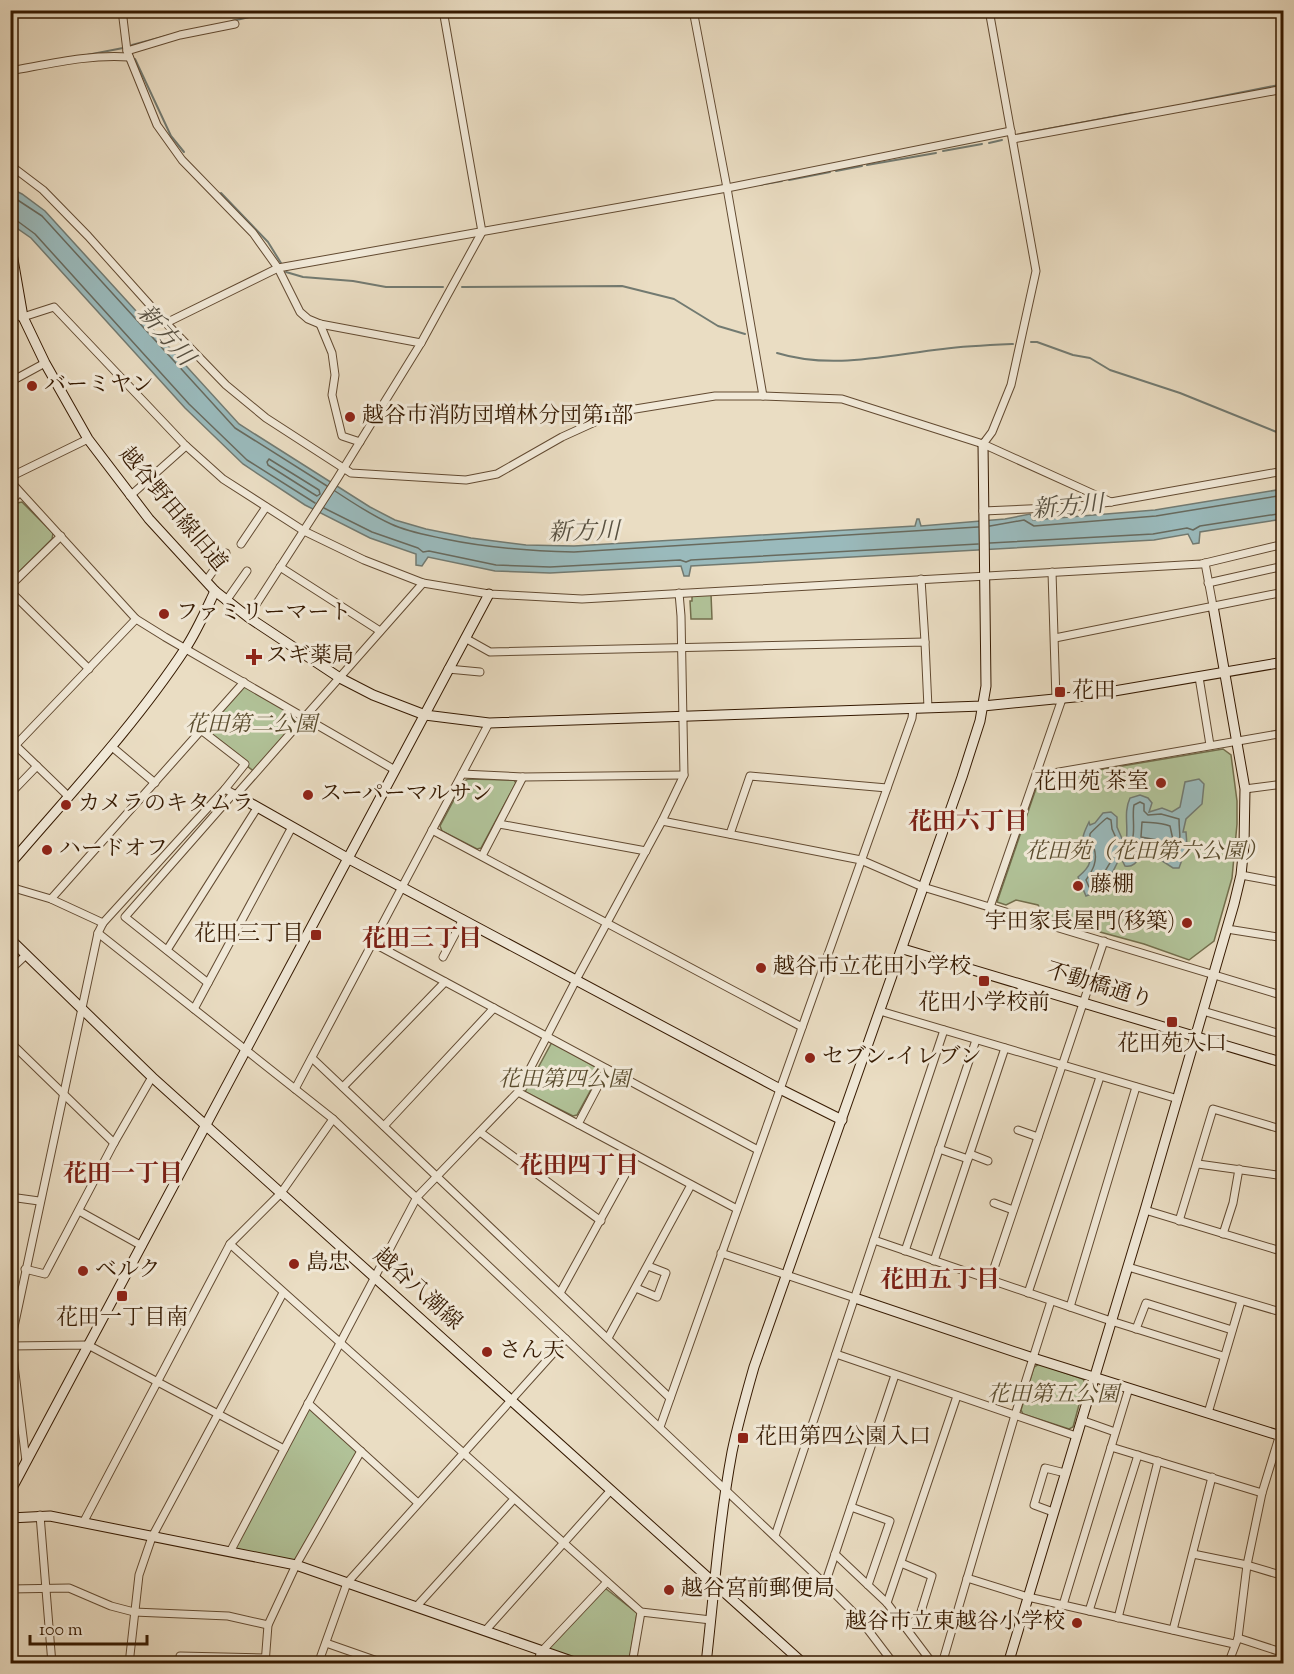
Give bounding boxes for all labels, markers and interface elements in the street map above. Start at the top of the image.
water label: 新方川 [129,298,203,377]
place label: バーミヤン [44,370,154,402]
marker: バーミヤン [25,379,39,393]
place label: 越谷市消防団増林分団第1部 [362,401,633,433]
marker: 越谷市消防団増林分団第1部 [343,410,357,424]
street label: 越谷野田線旧道 [110,441,234,579]
water label: 新方川 [1031,488,1108,528]
water label: 新方川 [548,515,623,551]
place label: ファミリーマート [176,598,352,630]
marker: ファミリーマート [157,607,171,621]
place label: スギ薬局 [266,641,354,673]
marker: スギ薬局 [247,650,261,664]
place label: 花田 [1072,676,1116,708]
marker: 花田 [1053,685,1067,699]
park label: 花田第二公園 [185,710,320,742]
place label: 花田苑 茶室 [1034,767,1149,799]
marker: 花田苑 茶室 [1154,776,1168,790]
place label: スーパーマルサン [320,779,493,811]
marker: スーパーマルサン [301,788,315,802]
place label: カメラのキタムラ [78,789,254,821]
marker: カメラのキタムラ [59,798,73,812]
district label: 花田六丁目 [908,806,1028,840]
place label: ハードオフ [59,834,168,866]
park label: 花田苑（花田第六公園） [1025,837,1267,869]
marker: ハードオフ [40,843,54,857]
place label: 藤棚 [1090,870,1134,902]
marker: 藤棚 [1071,879,1085,893]
place label: 宇田家長屋門(移築) [985,907,1175,939]
marker: 宇田家長屋門(移築) [1180,916,1194,930]
place label: 花田三丁目 [194,919,304,951]
district label: 花田三丁目 [362,923,482,957]
marker: 花田三丁目 [309,928,323,942]
place label: 越谷市立花田小学校 [773,952,971,984]
street label: 不動橋通り [1042,956,1156,1018]
marker: 越谷市立花田小学校 [754,961,768,975]
marker: 花田小学校前 [977,974,991,988]
place label: 花田小学校前 [918,988,1050,1020]
marker: 花田苑入口 [1165,1015,1179,1029]
place label: 花田苑入口 [1117,1029,1227,1061]
place label: セブン-イレブン [822,1042,982,1074]
marker: セブン-イレブン [803,1051,817,1065]
park label: 花田第四公園 [498,1065,633,1097]
district label: 花田四丁目 [519,1150,639,1184]
district label: 花田一丁目 [63,1158,183,1192]
street label: 越谷八潮線 [365,1241,469,1339]
place label: 島忠 [306,1248,350,1280]
place label: ベルク [95,1255,161,1287]
marker: 島忠 [287,1257,301,1271]
marker: ベルク [76,1264,90,1278]
district label: 花田五丁目 [880,1264,1000,1298]
marker: 花田一丁目南 [115,1289,129,1303]
place label: 花田一丁目南 [56,1303,188,1335]
place label: さん天 [499,1336,565,1368]
marker: さん天 [480,1345,494,1359]
park label: 花田第五公園 [987,1380,1122,1412]
place label: 花田第四公園入口 [755,1422,931,1454]
marker: 花田第四公園入口 [736,1431,750,1445]
place label: 越谷宮前郵便局 [681,1574,835,1606]
marker: 越谷宮前郵便局 [662,1583,676,1597]
place label: 越谷市立東越谷小学校 [845,1607,1065,1639]
scale bar [30,1608,147,1646]
marker: 越谷市立東越谷小学校 [1070,1616,1084,1630]
text: 100 m [39,1618,83,1644]

